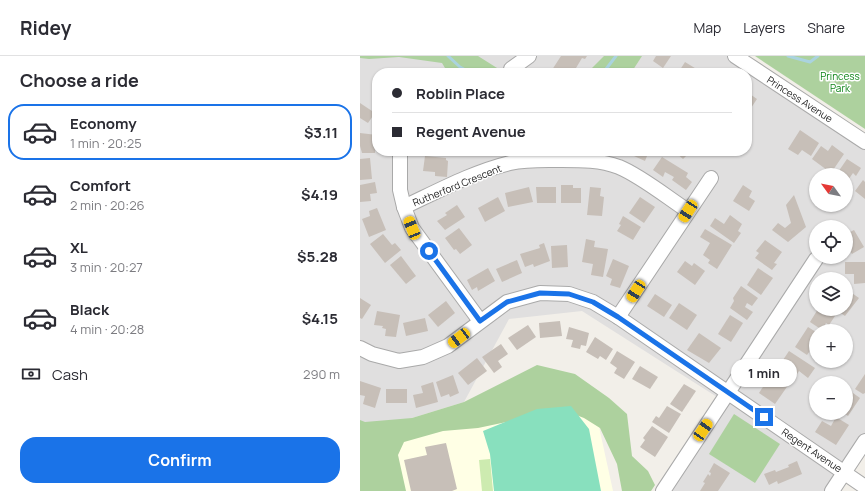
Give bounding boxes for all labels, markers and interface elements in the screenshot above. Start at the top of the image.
text: Ridey [20,15,71,41]
text: Map [693,18,721,37]
text: Layers [743,18,785,37]
text: Share [807,18,845,37]
text: Choose a ride [20,68,139,92]
park label: Princess Park [820,69,860,95]
street label: Princess Avenue [764,72,836,126]
text: Roblin Place [416,83,505,104]
text: Economy [70,113,137,134]
icon: car [22,114,58,150]
text: Regent Avenue [416,121,526,142]
text: $3.11 [304,122,338,143]
text: 1 min · 20:25 [70,134,142,152]
street label: Rutherford Crescent [410,161,504,209]
north arrow [809,168,853,212]
map controls [809,168,853,420]
text: Comfort [70,175,131,196]
icon: car [22,176,58,212]
text: $4.19 [301,184,338,205]
text: 2 min · 20:26 [70,196,145,214]
car [676,198,700,224]
car [402,215,422,241]
button: locate [809,220,853,264]
text: XL [70,237,88,258]
icon: car [22,238,58,274]
route start [420,242,438,260]
text: $5.28 [297,246,338,267]
text: 3 min · 20:27 [70,258,143,276]
button: layers [809,272,853,316]
car [624,278,648,304]
text: Black [70,299,109,320]
icon: car [22,300,58,336]
text: $4.15 [302,308,338,329]
text: 4 min · 20:28 [70,320,144,338]
button: + [809,324,853,368]
car [446,326,472,350]
callout: 1 min [731,359,797,387]
icon: cash [20,363,42,385]
text: Cash [52,364,88,385]
text: 1 min [748,364,780,382]
text: 290 m [303,365,340,383]
button: − [809,376,853,420]
route end [755,408,773,426]
car [691,417,715,443]
street label: Regent Avenue [779,425,845,475]
button: Confirm [20,437,340,483]

